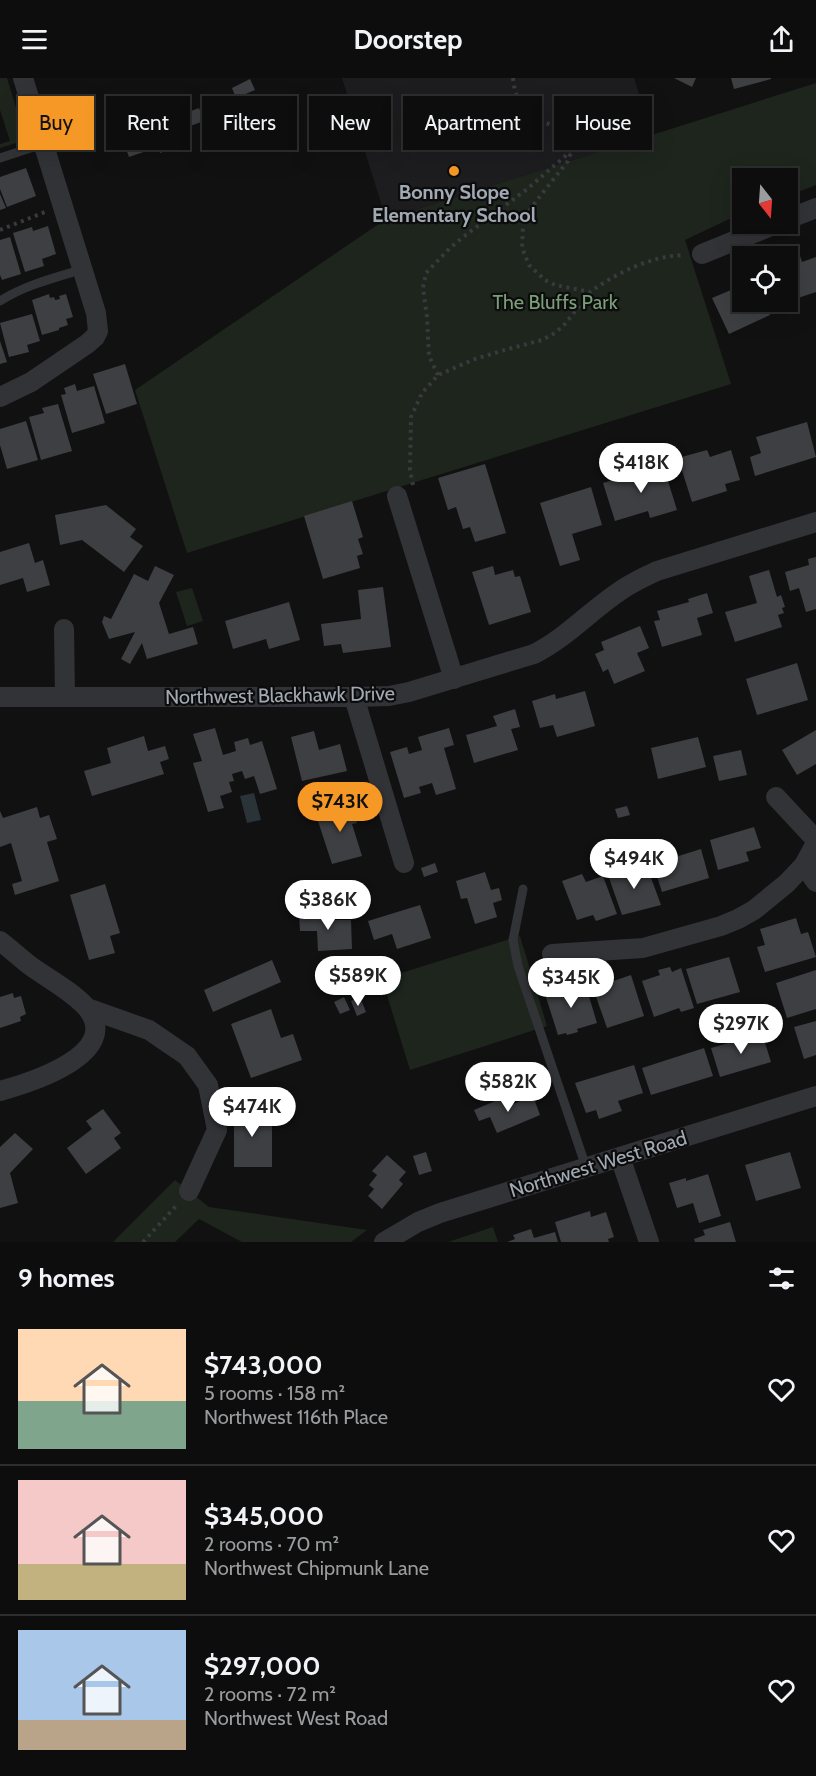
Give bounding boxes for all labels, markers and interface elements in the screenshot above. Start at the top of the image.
icon: menu [18,23,51,56]
text: Doorstep [353,23,463,56]
icon: share [765,23,798,56]
chip: Buy [18,96,94,150]
chip: Rent [106,96,190,150]
chip: Filters [202,96,297,150]
chip: New [309,96,391,150]
chip: Apartment [403,96,542,150]
chip: House [554,96,652,150]
marker: Bonny Slope Elementary School [447,164,461,178]
north arrow [732,168,798,234]
map controls [732,168,798,312]
place label: Bonny Slope Elementary School [372,180,536,227]
button: locate [732,246,798,312]
park label: The Bluffs Park [492,290,618,314]
pin: $418K [599,443,683,494]
text: $418K [613,450,669,474]
street label: Northwest Blackhawk Drive [165,681,395,709]
pin: $743K [298,782,382,833]
text: $743K [312,789,368,813]
pin: $494K [592,839,676,890]
text: $494K [604,846,664,870]
pin: $386K [286,880,370,931]
text: $386K [299,887,357,911]
pin: $589K [316,956,400,1007]
pin: $345K [529,958,613,1009]
text: $589K [329,963,387,987]
text: $345K [542,965,600,989]
pin: $297K [699,1004,783,1055]
text: $297K [713,1011,769,1035]
pin: $582K [466,1062,550,1113]
text: $582K [479,1069,537,1093]
pin: $474K [210,1087,294,1138]
text: $474K [223,1094,281,1118]
street label: Northwest West Road [507,1126,689,1202]
text: 9 homes [18,1262,115,1294]
icon: filters [765,1262,798,1295]
text: $743,000 [204,1349,323,1381]
icon: home [66,1353,138,1425]
icon: heart [765,1373,798,1406]
text: 5 rooms · 158 m² [204,1381,345,1405]
text: Northwest 116th Place [204,1405,388,1429]
text: $345,000 [204,1500,324,1532]
icon: home [66,1504,138,1576]
icon: heart [765,1524,798,1557]
text: 2 rooms · 70 m² [204,1532,339,1556]
text: Northwest Chipmunk Lane [204,1556,429,1580]
text: $297,000 [204,1650,321,1682]
icon: home [66,1654,138,1726]
icon: heart [765,1674,798,1707]
text: 2 rooms · 72 m² [204,1682,336,1706]
text: Northwest West Road [204,1706,388,1730]

